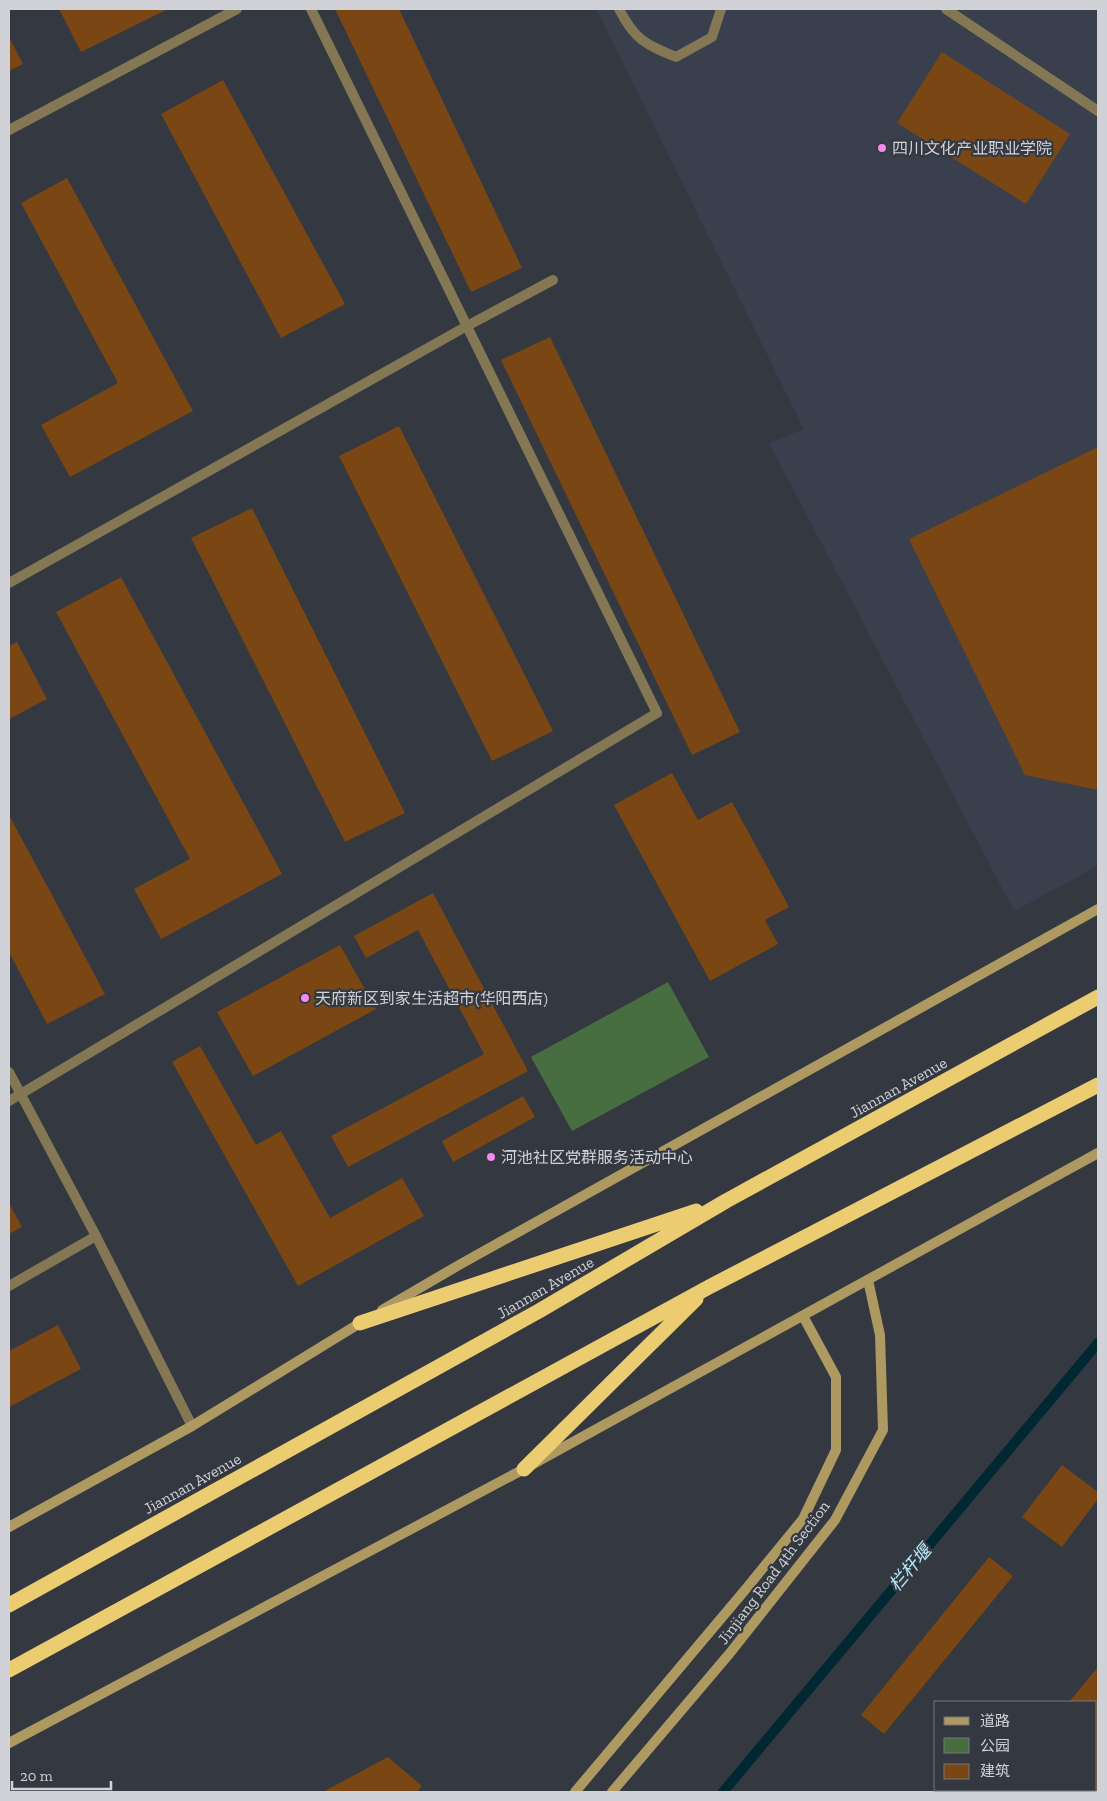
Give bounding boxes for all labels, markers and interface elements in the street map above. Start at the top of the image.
place label: 四川文化产业职业学院 [892,139,1052,158]
marker: 四川文化产业职业学院 [876,142,888,154]
place label: 天府新区到家生活超市(华阳西店) [315,989,548,1008]
marker: 天府新区到家生活超市(华阳西店) [299,992,311,1004]
street label: Jiannan Avenue [846,1053,950,1122]
place label: 河池社区党群服务活动中心 [501,1148,693,1167]
marker: 河池社区党群服务活动中心 [485,1151,497,1163]
street label: Jiannan Avenue [494,1252,597,1323]
street label: Jiannan Avenue [140,1449,244,1518]
street label: Jinjiang Road 4th Section [713,1496,834,1648]
water label: 栏杆堰 [884,1538,938,1596]
legend [934,1701,1097,1791]
text: 道路 [980,1712,1010,1730]
text: 公园 [980,1737,1010,1755]
scale bar [12,1758,111,1790]
text: 建筑 [980,1762,1010,1780]
text: 20 m [20,1767,53,1785]

